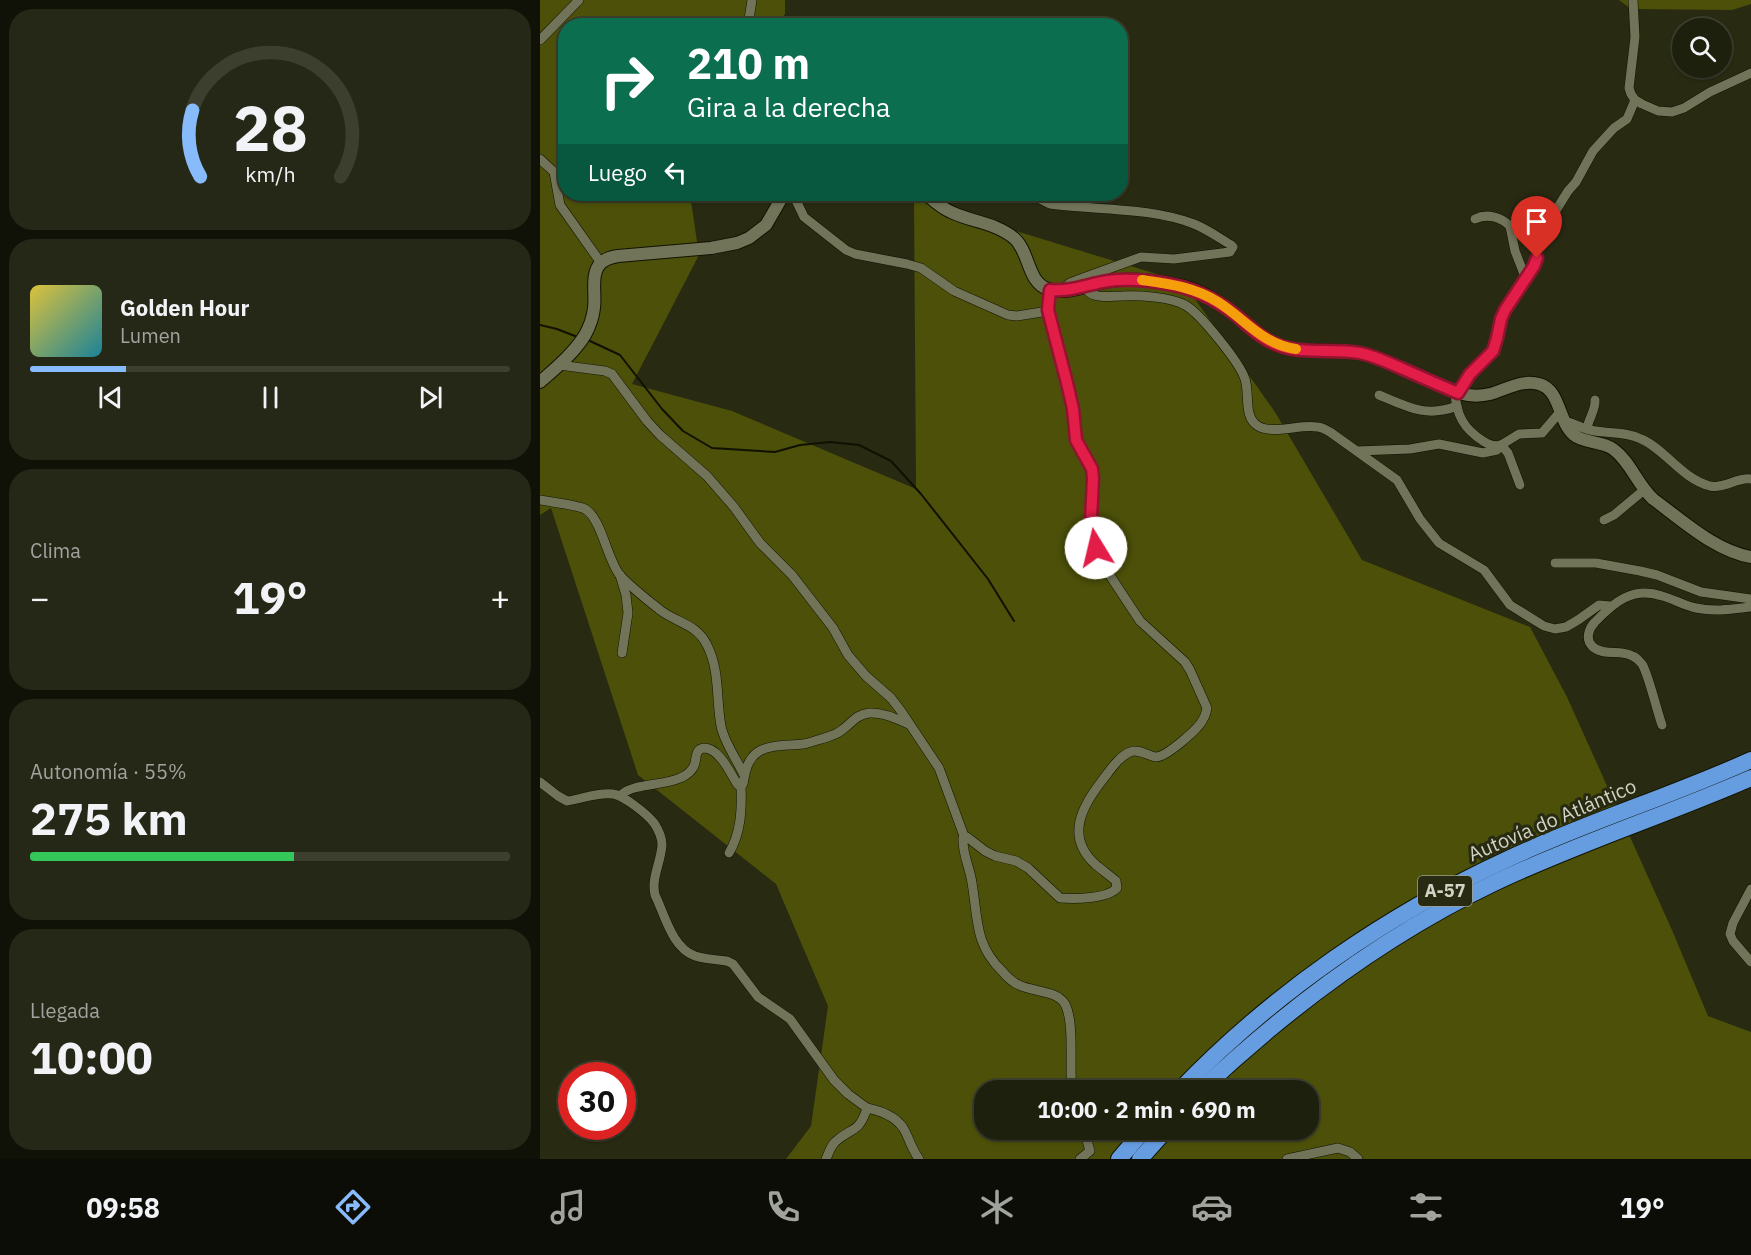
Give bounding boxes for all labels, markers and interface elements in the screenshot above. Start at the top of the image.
map controls [1672,18,1732,78]
button: search [1672,18,1732,78]
text: 210 m [687,36,810,91]
icon: right [588,42,666,120]
text: 28 [233,87,307,168]
text: Gira a la derecha [687,89,890,124]
icon: left [659,156,692,189]
text: Luego [588,158,647,187]
text: km/h [245,160,295,188]
pin [1511,196,1562,258]
icon: arrive [1520,205,1553,238]
text: Golden Hour [120,293,249,322]
text: Lumen [120,322,181,349]
icon: previous [94,381,127,414]
icon: pause [254,381,287,414]
icon: next [414,381,447,414]
position arrow [1064,516,1128,580]
text: Clima [30,537,81,564]
text: 19° [232,568,308,626]
text: − [30,576,50,619]
text: + [490,576,510,619]
text: Autonomía · 55% [30,758,187,785]
street label: Autovía do Atlántico [1464,772,1640,867]
text: 275 km [30,789,188,847]
road number: A-57 [1418,876,1472,906]
text: Llegada [30,997,100,1024]
text: 10:00 [30,1028,153,1086]
speed limit sign: 30 [558,1062,636,1140]
text: 10:00 · 2 min · 690 m [1037,1095,1256,1124]
icon: directions [332,1186,374,1228]
icon: music [547,1186,589,1228]
icon: phone [762,1186,804,1228]
icon: climate [976,1186,1018,1228]
icon: car [1191,1186,1233,1228]
icon: filters [1405,1186,1447,1228]
text: 09:58 [86,1190,160,1225]
text: 19° [1620,1190,1665,1225]

